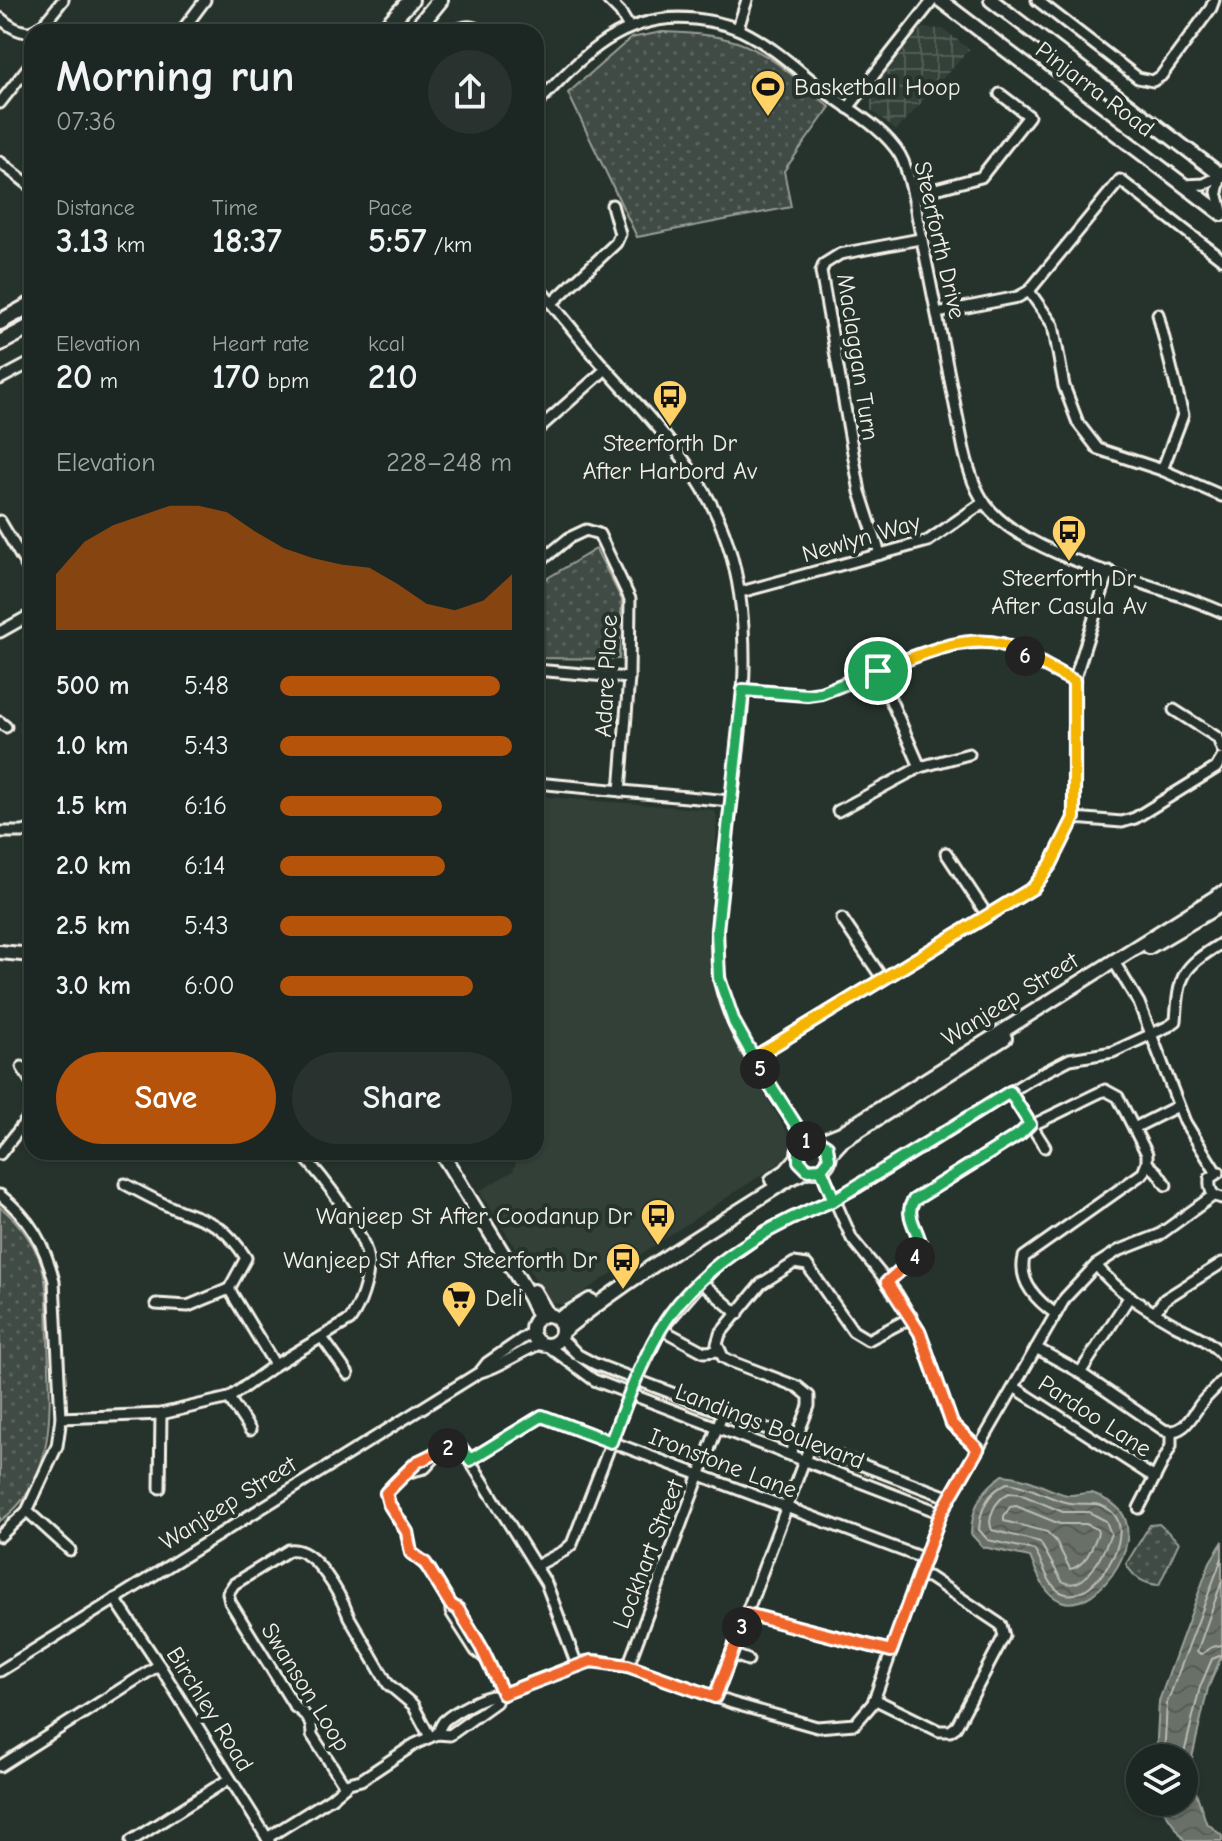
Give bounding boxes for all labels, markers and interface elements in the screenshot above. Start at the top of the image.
street label: Pinjarra Road [1030,35,1160,143]
button: share [428,50,512,134]
text: Morning run [56,51,295,102]
sports icon: Basketball Hoop [749,68,787,118]
place label: Basketball Hoop [794,73,961,101]
text: 07:36 [56,107,116,137]
street label: Steerforth Drive [908,158,972,322]
text: Distance [56,195,135,221]
text: Time [212,195,258,221]
text: Pace [368,195,412,221]
text: 3.13 [56,221,109,261]
text: 18:37 [212,221,282,261]
text: 5:57 [368,221,426,261]
text: km [109,232,145,258]
text: /km [426,232,472,258]
street label: Maclaggan Turn [831,272,885,442]
text: Elevation [56,331,140,357]
text: Heart rate [212,331,309,357]
text: kcal [368,331,405,357]
text: 20 [56,357,92,397]
text: 170 [212,357,260,397]
text: 210 [368,357,418,397]
text: m [92,368,118,394]
text: bpm [260,368,309,394]
bus stop icon: Steerforth Dr After Harbord Av [651,378,689,428]
place label: Steerforth Dr After Harbord Av [583,429,757,485]
text: Elevation [56,448,156,478]
text: 228–248 m [386,448,512,478]
street label: Newlyn Way [799,508,924,568]
bus stop icon: Steerforth Dr After Casula Av [1050,513,1088,563]
place label: Steerforth Dr After Casula Av [991,564,1147,620]
street label: Adare Place [589,614,623,738]
pin: 6 [1005,636,1045,676]
pin [844,637,912,705]
text: 6 [1019,643,1031,669]
icon: arrive [856,649,900,693]
text: 500 m [56,671,130,701]
text: 5:48 [184,671,229,701]
text: 1.0 km [56,731,128,761]
text: 5:43 [184,731,229,761]
text: 1.5 km [56,791,127,821]
text: 6:16 [184,791,227,821]
text: 2.0 km [56,851,131,881]
text: 6:14 [184,851,226,881]
text: 2.5 km [56,911,130,941]
text: 5:43 [184,911,229,941]
street label: Wanjeep Street [937,945,1084,1052]
text: 3.0 km [56,971,131,1001]
text: 6:00 [184,971,234,1001]
pin: 5 [740,1049,780,1089]
button: Save [56,1052,276,1144]
button: Share [292,1052,512,1144]
text: 5 [754,1056,766,1082]
pin: 1 [786,1121,826,1161]
text: 1 [802,1128,810,1154]
bus stop icon: Wanjeep St After Coodanup Dr [639,1197,677,1247]
place label: Wanjeep St After Coodanup Dr [316,1202,632,1230]
pin: 4 [895,1237,935,1277]
bus stop icon: Wanjeep St After Steerforth Dr [604,1241,642,1291]
text: 4 [910,1244,920,1270]
place label: Wanjeep St After Steerforth Dr [283,1246,597,1274]
supermarket icon: Deli [440,1279,478,1329]
place label: Deli [485,1284,523,1312]
street label: Pardoo Lane [1033,1369,1157,1463]
street label: Landings Boulevard [672,1377,868,1475]
street label: Ironstone Lane [645,1422,801,1504]
pin: 2 [428,1428,468,1468]
text: 2 [443,1435,453,1461]
street label: Wanjeep Street [155,1449,302,1556]
street label: Lockhart Street [607,1475,690,1632]
pin: 3 [722,1607,762,1647]
text: 3 [737,1614,747,1640]
street label: Swanson Loop [255,1617,357,1757]
street label: Birchley Road [161,1642,259,1776]
map controls [1126,1744,1198,1816]
button: layers [1126,1744,1198,1816]

